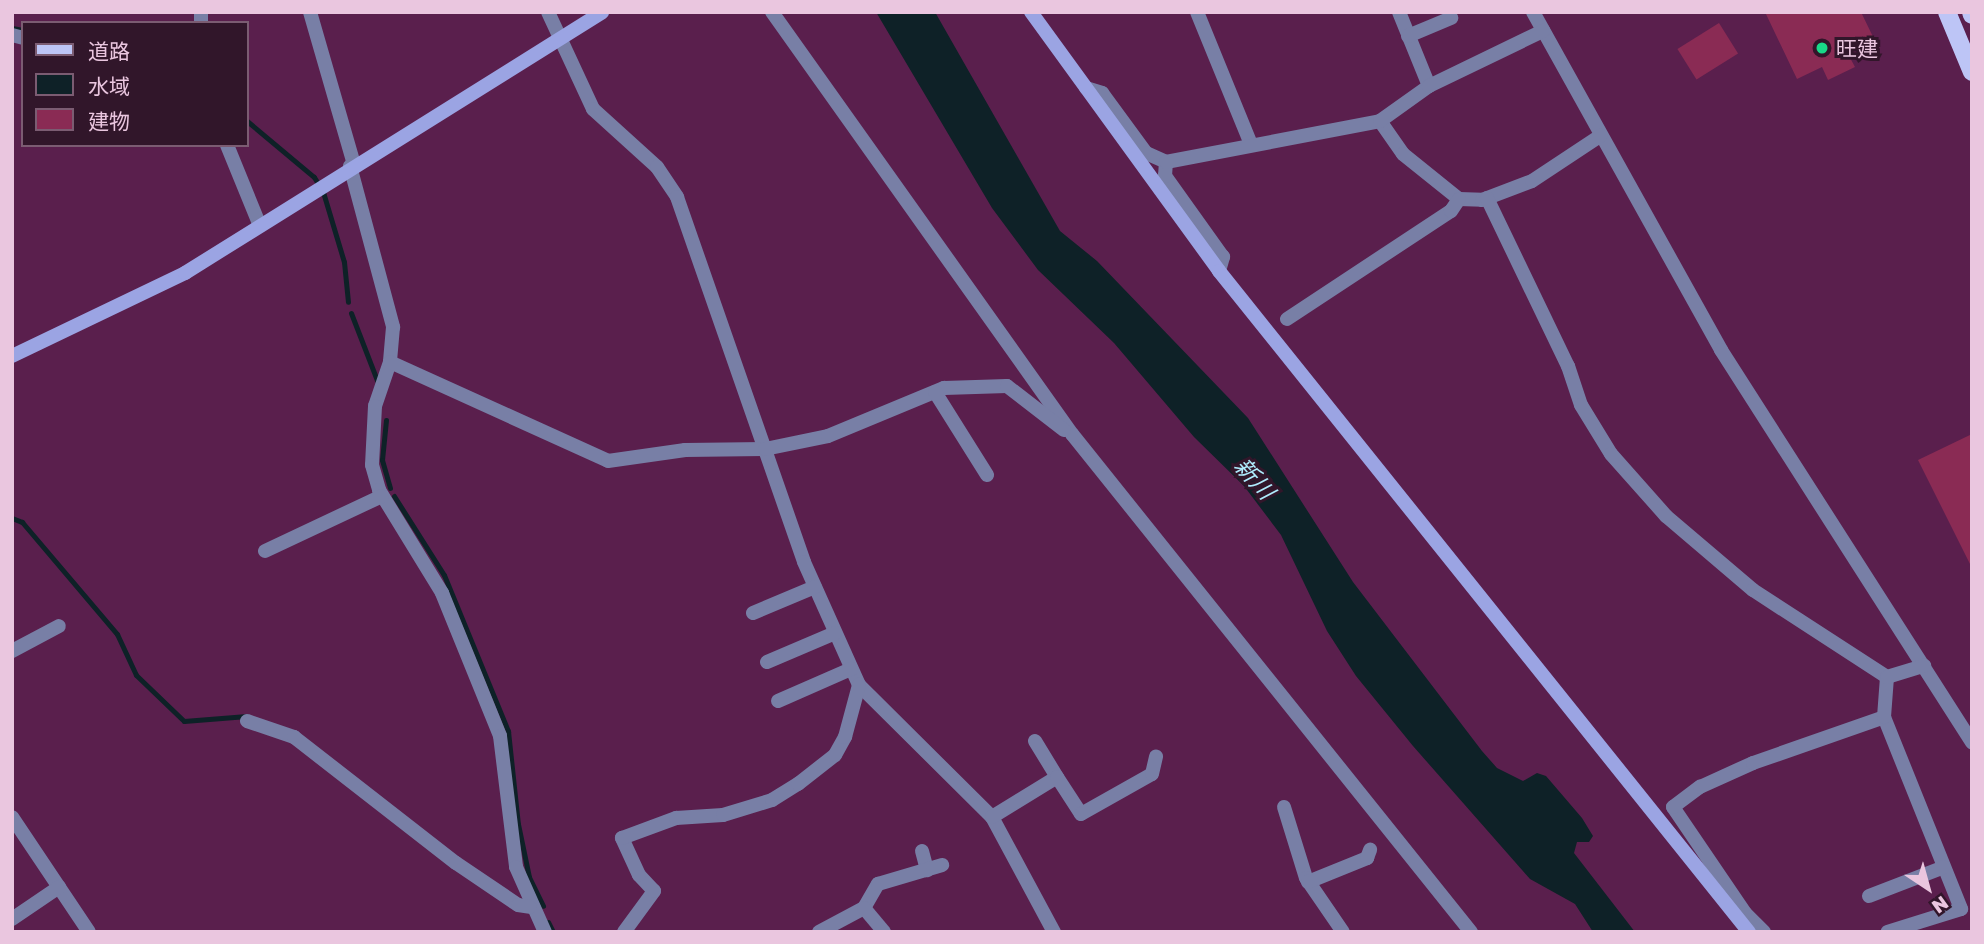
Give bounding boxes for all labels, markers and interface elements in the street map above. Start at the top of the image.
legend [21,21,248,147]
place label: 旺建 [1836,35,1878,61]
text: 道路 [88,38,130,64]
marker: 旺建 [1814,40,1830,56]
text: 水域 [88,73,130,99]
text: 建物 [88,108,130,134]
water label: 新川 [1229,452,1281,504]
north arrow [1893,853,1963,923]
text: N [1928,892,1953,919]

